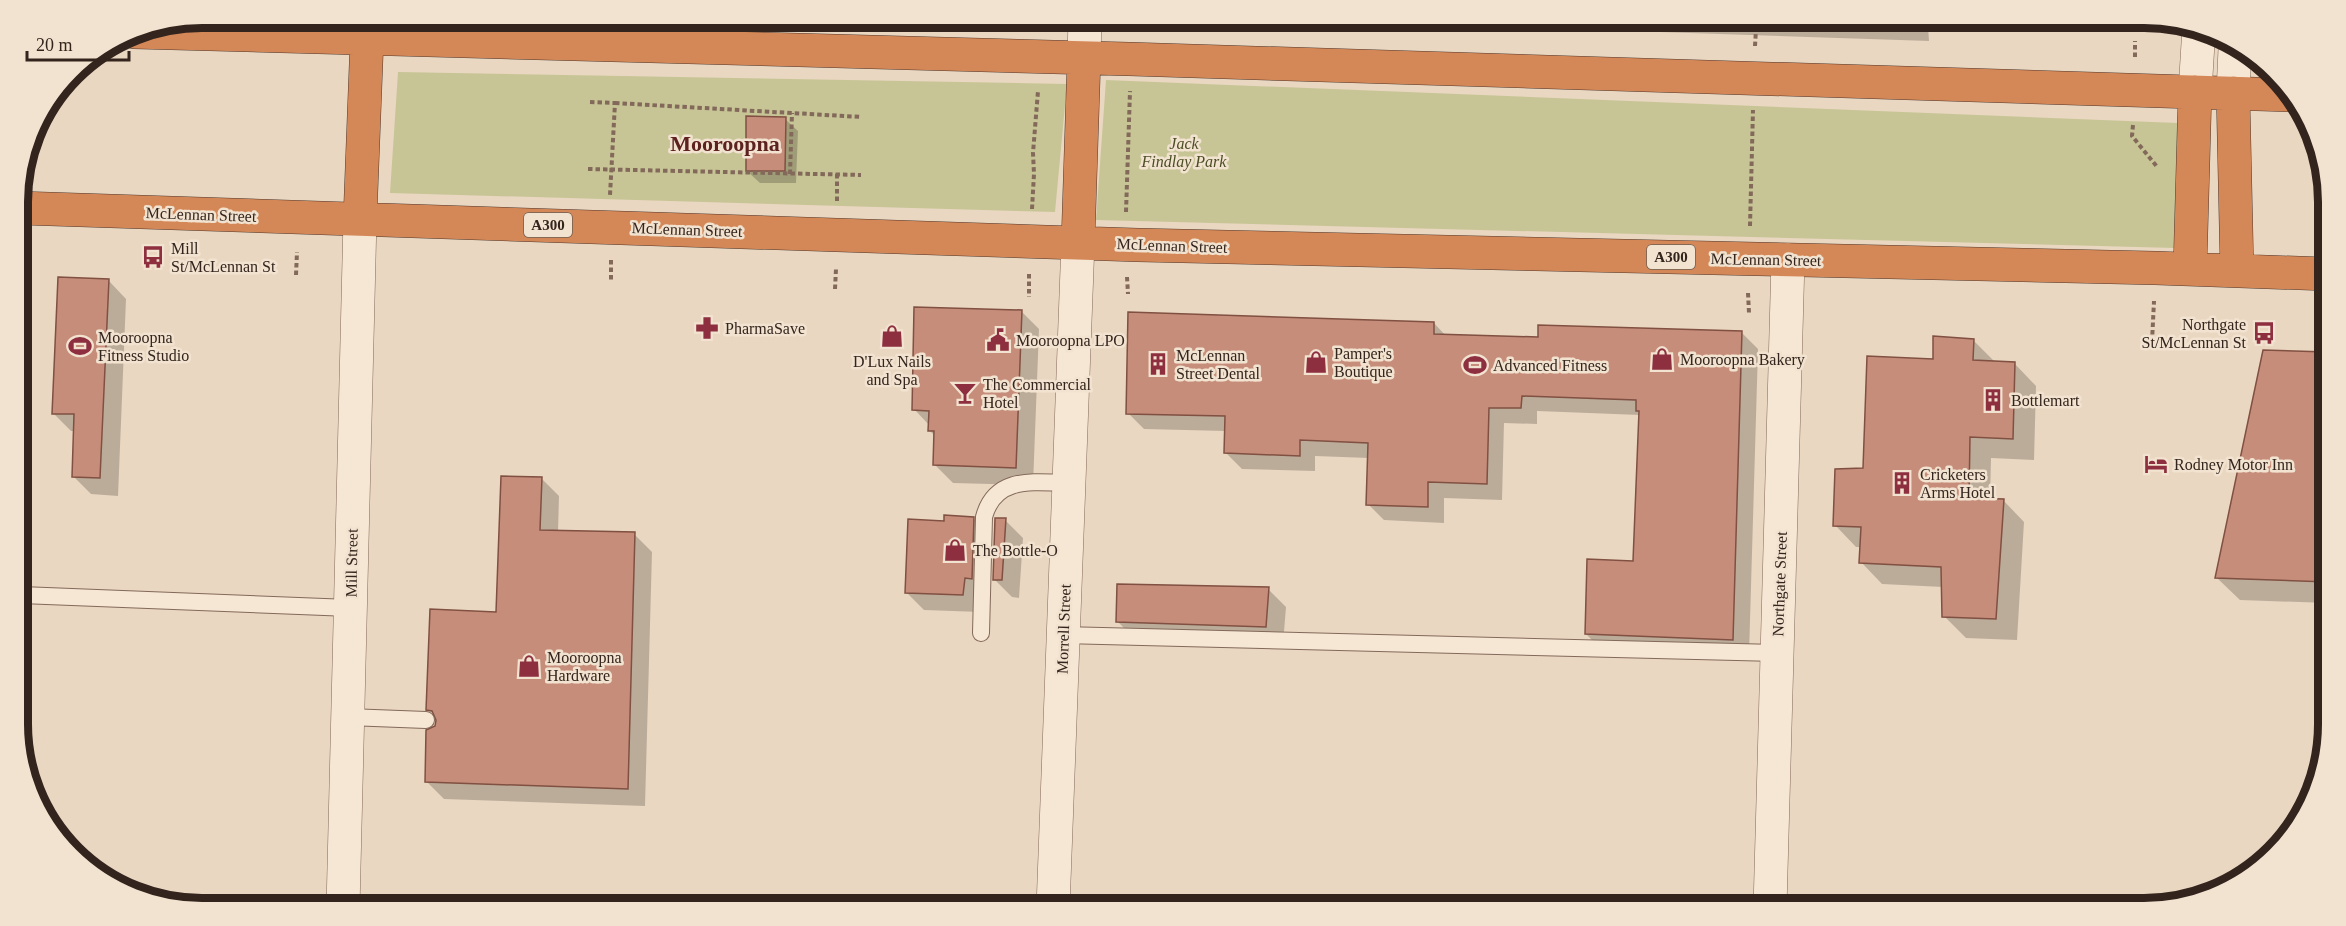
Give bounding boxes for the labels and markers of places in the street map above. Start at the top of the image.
place label: Mill St/McLennan St [171,240,276,275]
bus stop icon: Mill St/McLennan St [140,244,166,270]
pharmacy icon: PharmaSave [694,315,720,341]
place label: Northgate St/McLennan St [2142,316,2247,351]
place label: PharmaSave [725,320,805,337]
bus stop icon: Northgate St/McLennan St [2251,320,2277,346]
shop icon: D'Lux Nails and Spa [879,323,905,349]
public building icon: Mooroopna LPO [985,327,1011,353]
place label: Mooroopna Fitness Studio [98,329,189,364]
place label: Mooroopna LPO [1016,332,1125,350]
sports icon: Mooroopna Fitness Studio [67,333,93,359]
place label: Pamper's Boutique [1334,345,1393,381]
shop icon: Mooroopna Bakery [1649,346,1675,372]
place label: McLennan Street Dental [1176,347,1261,382]
shop icon: Pamper's Boutique [1303,349,1329,375]
building icon: McLennan Street Dental [1145,351,1171,377]
place label: Mooroopna Bakery [1680,351,1805,369]
sports icon: Advanced Fitness [1462,352,1488,378]
place label: D'Lux Nails and Spa [853,353,931,389]
place label: Advanced Fitness [1493,357,1607,374]
place label: The Commercial Hotel [983,376,1092,411]
bar icon: The Commercial Hotel [952,380,978,406]
building icon: Bottlemart [1980,387,2006,413]
place label: Bottlemart [2011,392,2080,409]
hotel icon: Rodney Motor Inn [2143,451,2169,477]
place label: Rodney Motor Inn [2174,456,2293,474]
place label: Cricketers Arms Hotel [1920,466,1996,501]
building icon: Cricketers Arms Hotel [1889,470,1915,496]
shop icon: The Bottle-O [942,537,968,563]
place label: The Bottle-O [973,542,1058,559]
place label: Mooroopna Hardware [547,649,622,684]
shop icon: Mooroopna Hardware [516,653,542,679]

